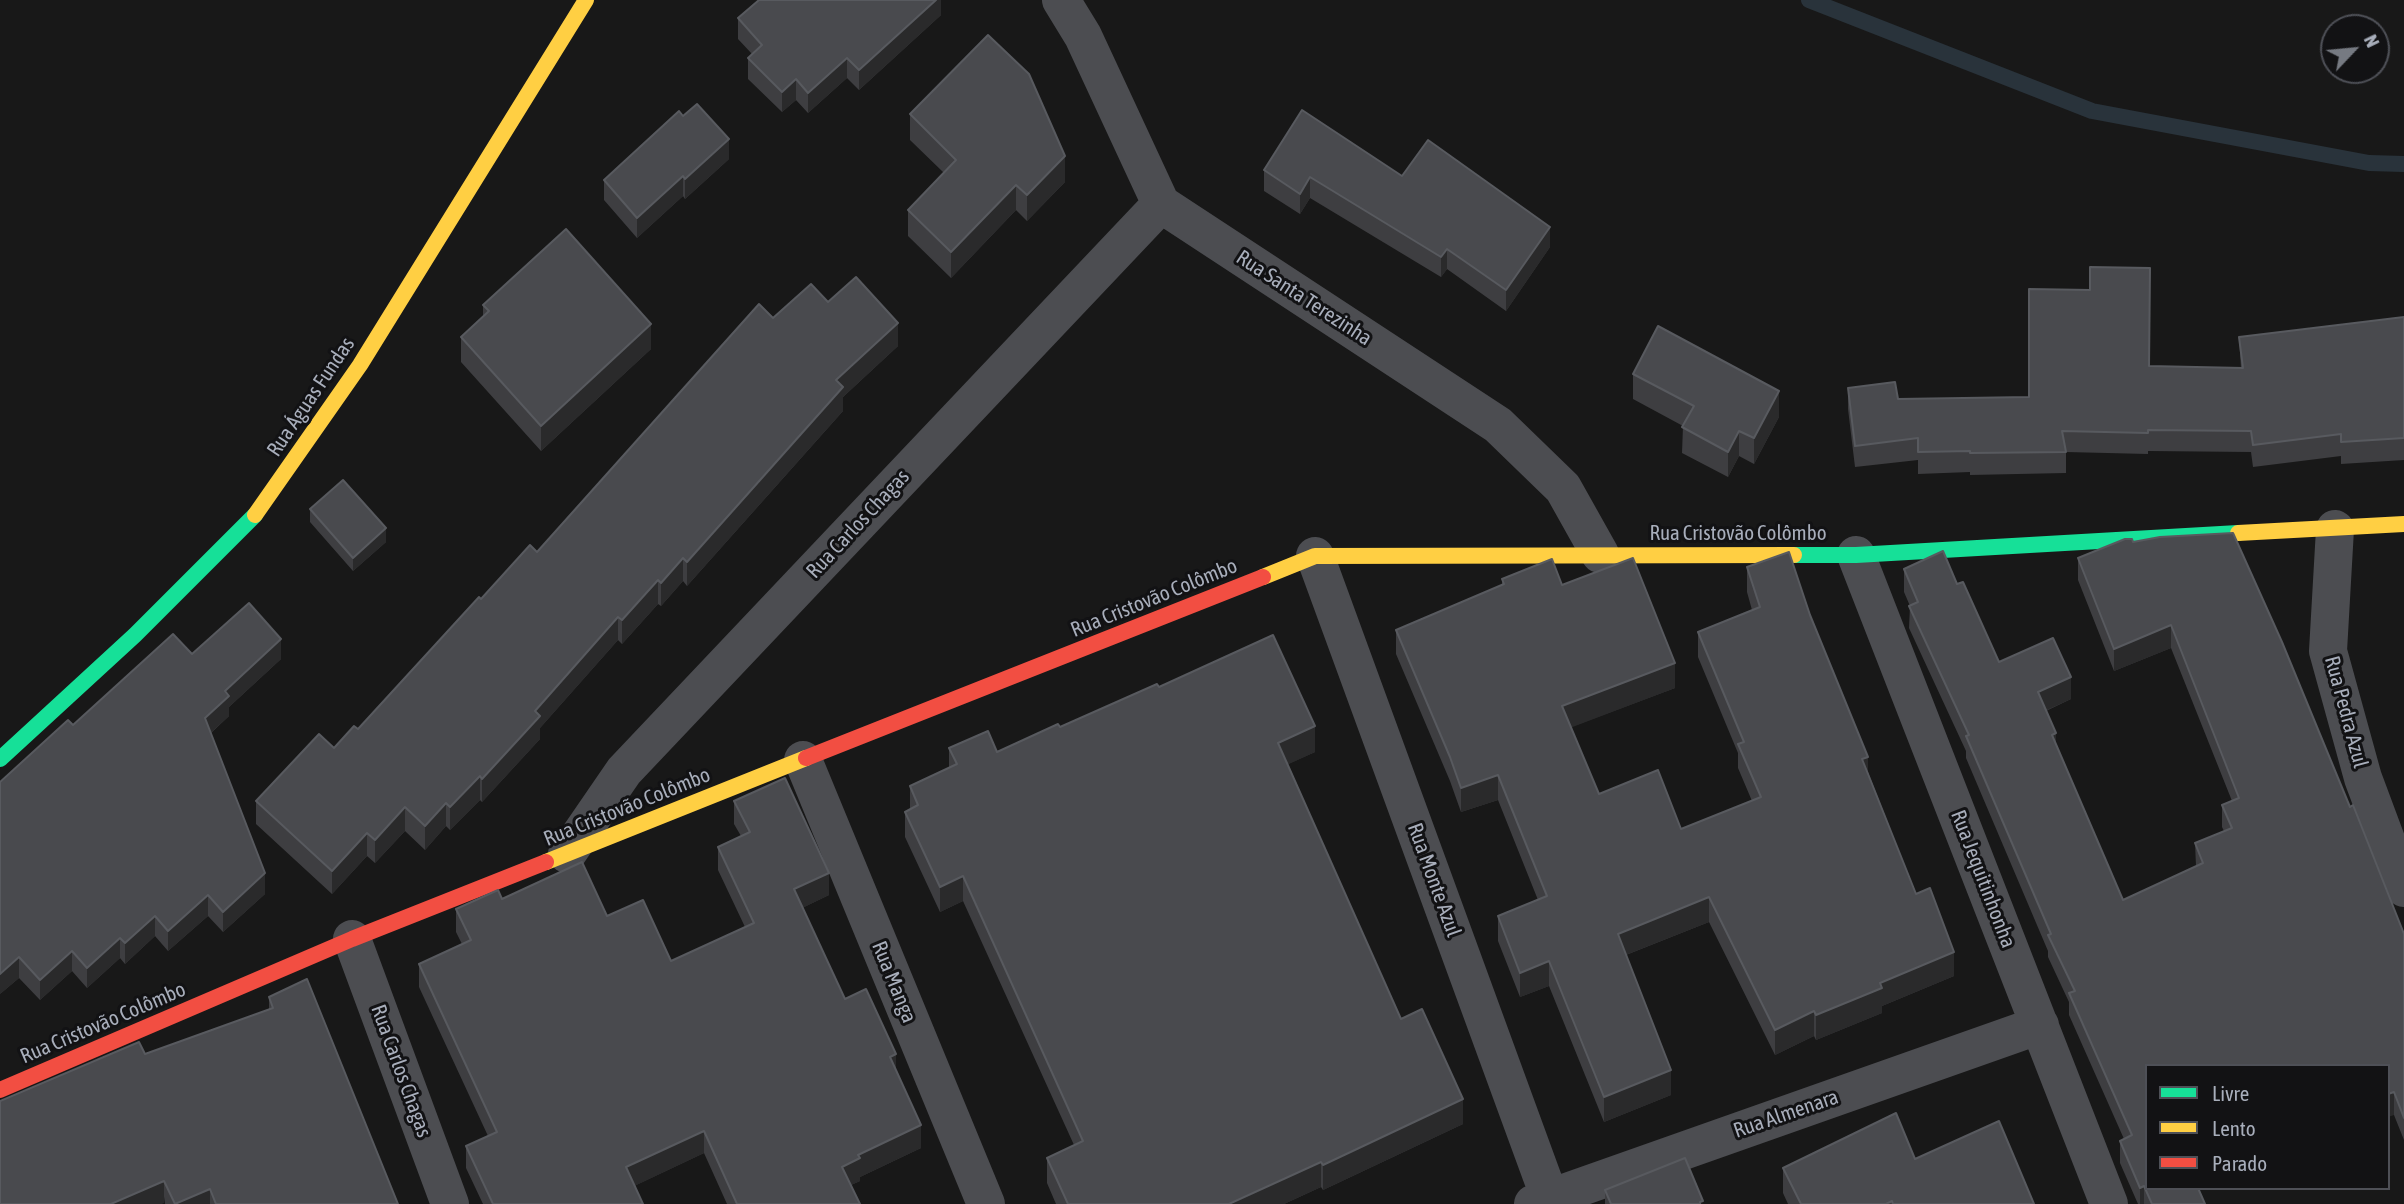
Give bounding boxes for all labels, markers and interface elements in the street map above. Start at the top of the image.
north arrow [2320,14,2390,84]
text: N [2360,31,2384,51]
street label: Rua Santa Terezinha [1232,245,1376,351]
street label: Rua Águas Fundas [262,333,360,461]
street label: Rua Carlos Chagas [801,464,915,584]
street label: Rua Cristovão Colômbo [1649,520,1827,546]
street label: Rua Cristovão Colômbo [1067,553,1241,643]
street label: Rua Pedra Azul [2319,653,2373,771]
street label: Rua Cristovão Colômbo [540,762,714,852]
street label: Rua Jequitinhonha [1945,807,2021,951]
street label: Rua Monte Azul [1402,820,1466,940]
street label: Rua Manga [866,938,922,1026]
street label: Rua Cristovão Colômbo [17,977,189,1069]
street label: Rua Carlos Chagas [365,1001,437,1141]
legend [2145,1064,2390,1190]
text: Livre [2212,1081,2249,1105]
street label: Rua Almenara [1730,1084,1842,1144]
text: Lento [2212,1116,2256,1140]
text: Parado [2212,1151,2267,1175]

